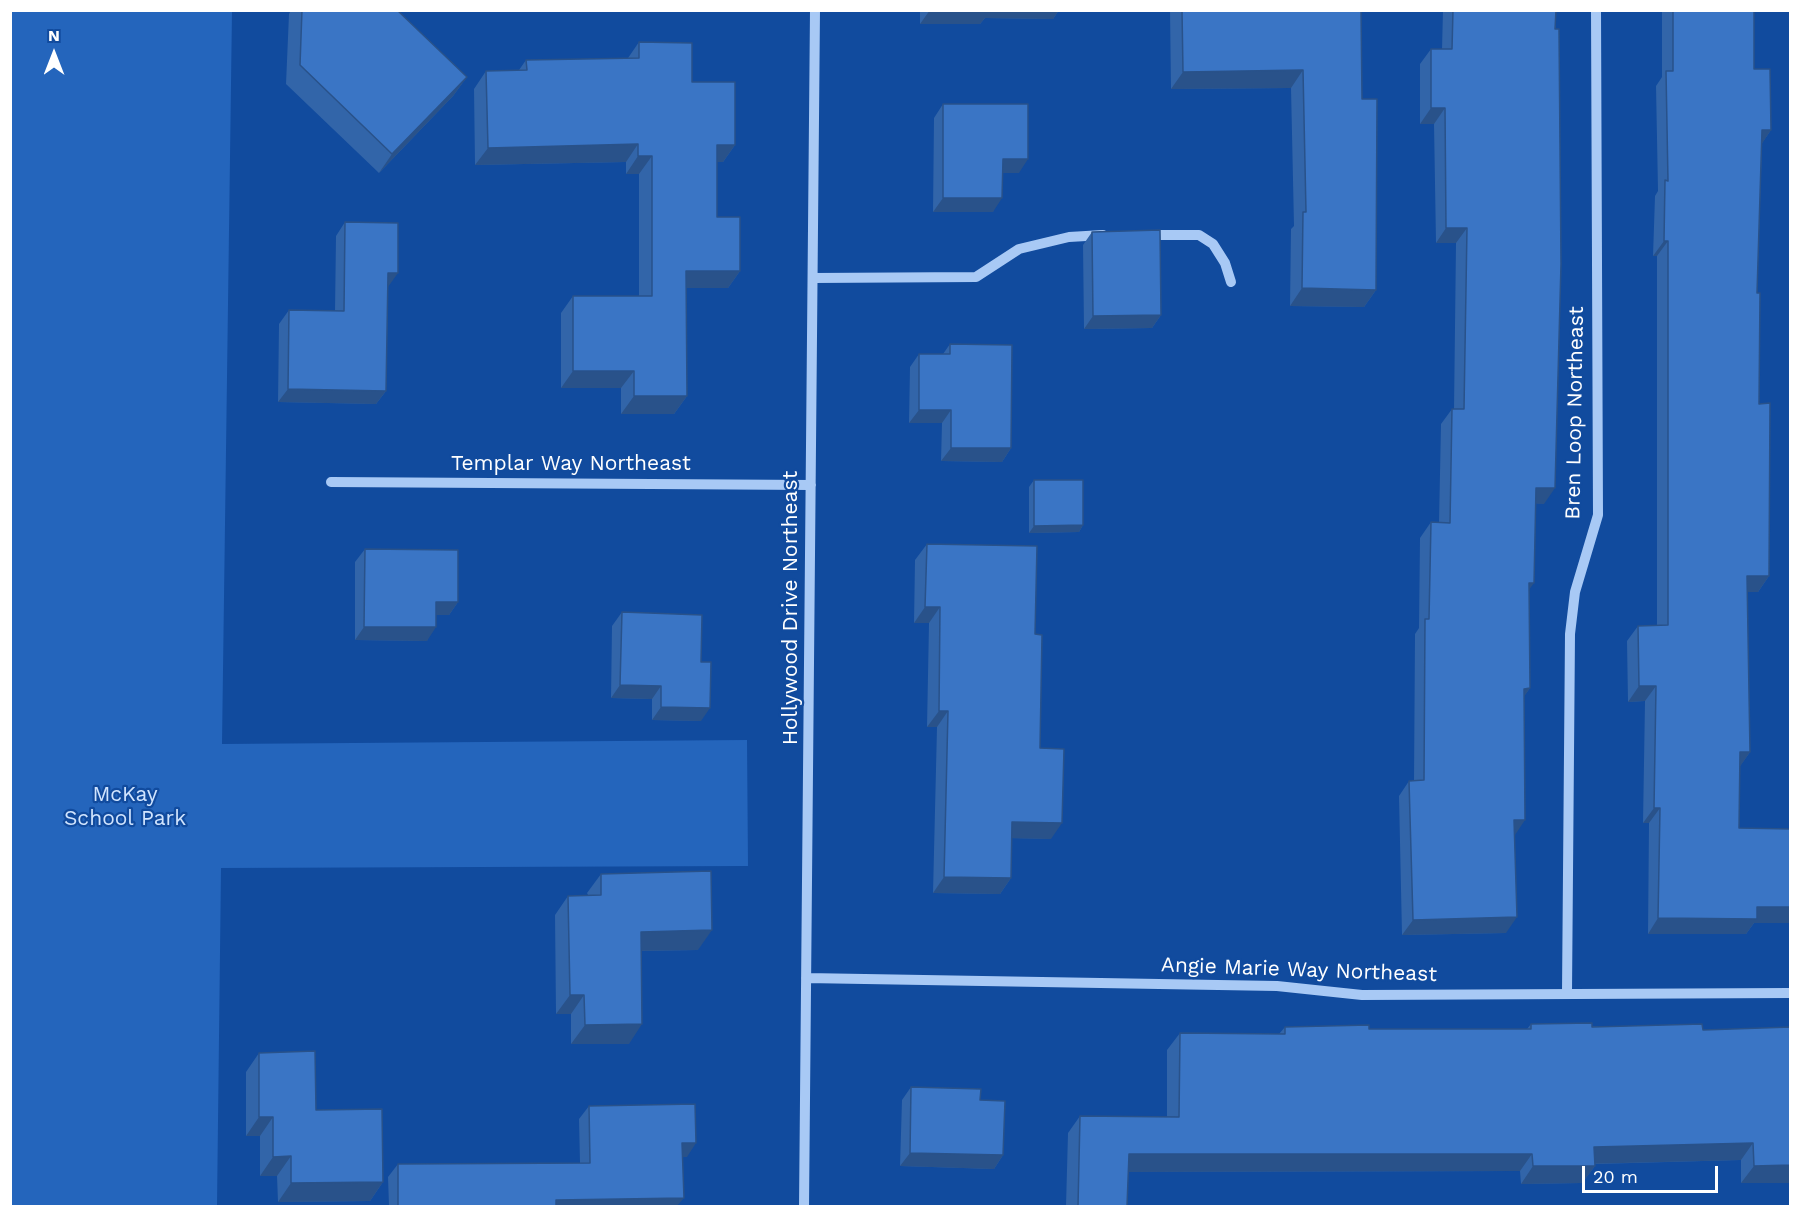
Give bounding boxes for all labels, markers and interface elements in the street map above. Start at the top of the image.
north arrow [24,24,84,84]
text: N [48,26,60,45]
street label: Bren Loop Northeast [1561,306,1589,520]
street label: Templar Way Northeast [451,451,691,477]
street label: Hollywood Drive Northeast [778,471,804,745]
park label: McKay School Park [64,782,186,832]
street label: Angie Marie Way Northeast [1161,953,1437,987]
scale bar [1585,1154,1722,1192]
text: 20 m [1593,1166,1638,1187]

